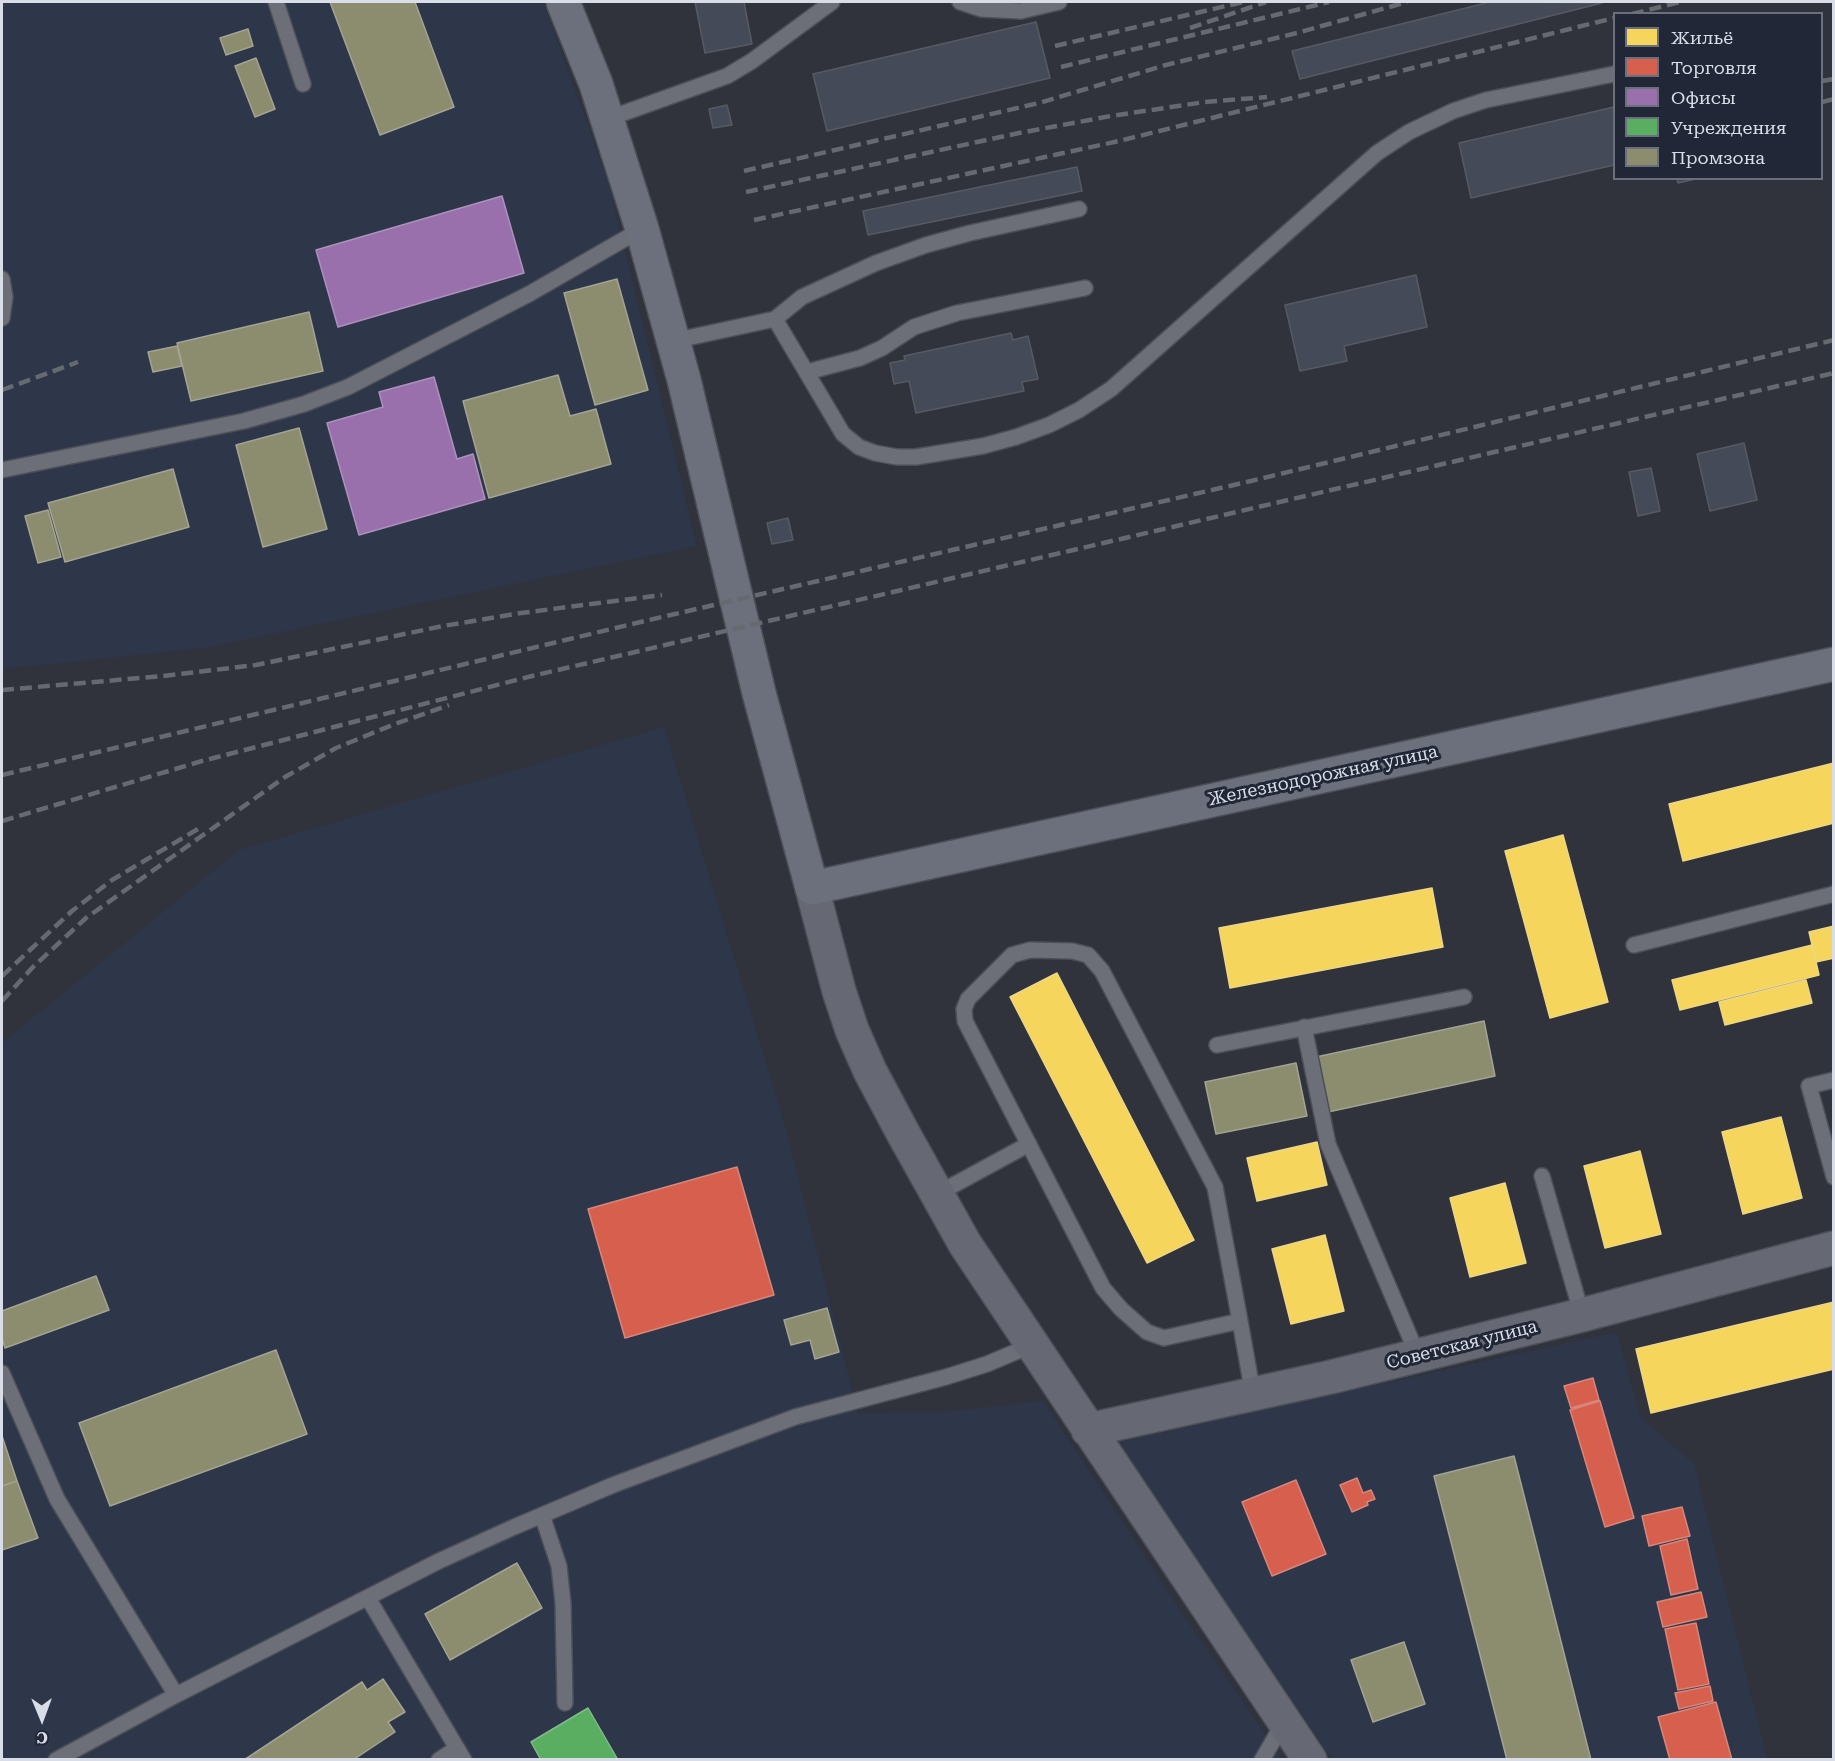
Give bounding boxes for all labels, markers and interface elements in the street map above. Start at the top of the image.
legend [1613,12,1823,180]
text: Жильё [1671,27,1733,48]
text: Торговля [1671,57,1757,78]
text: Офисы [1671,87,1736,108]
text: Учреждения [1671,117,1786,138]
text: Промзона [1671,147,1765,168]
street label: Железнодорожная улица [1206,741,1440,811]
street label: Советская улица [1384,1316,1540,1374]
north arrow [12,1689,72,1749]
text: С [37,1728,48,1747]

